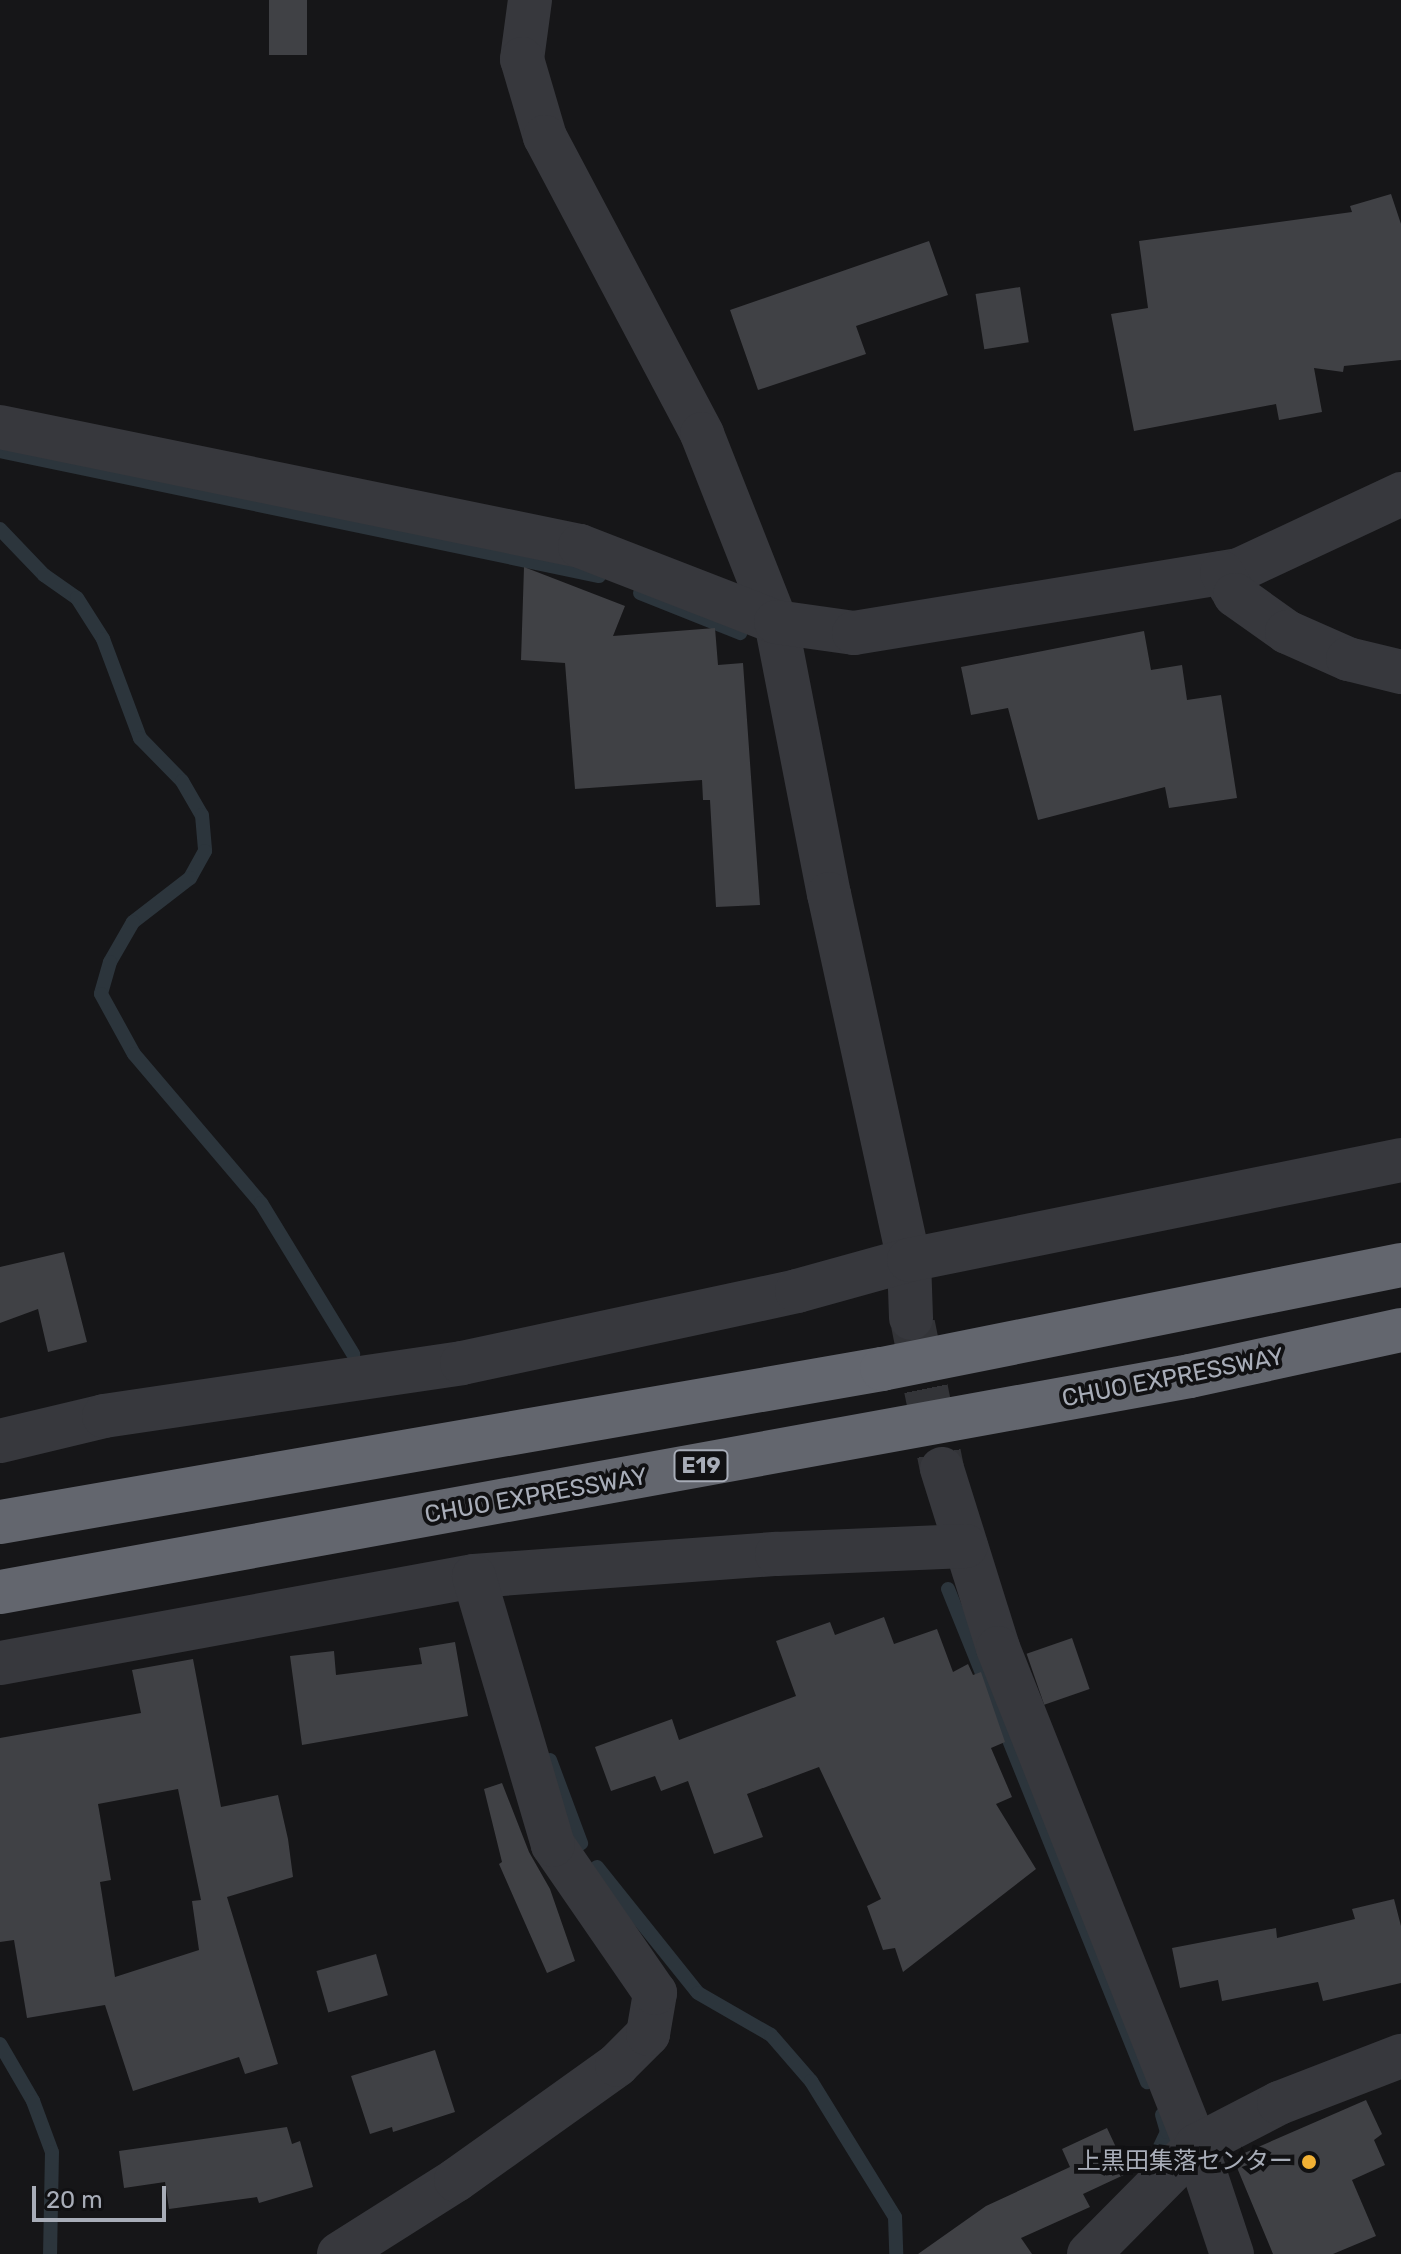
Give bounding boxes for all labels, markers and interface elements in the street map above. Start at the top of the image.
street label: CHUO EXPRESSWAY [1060,1342,1286,1414]
road number: E19 [673,1448,729,1484]
street label: CHUO EXPRESSWAY [422,1462,650,1530]
place label: 上黒田集落センター [1077,2148,1293,2176]
marker: 上黒田集落センター [1300,2153,1318,2171]
scale bar [36,2170,170,2220]
text: 20 m [46,2186,103,2214]

